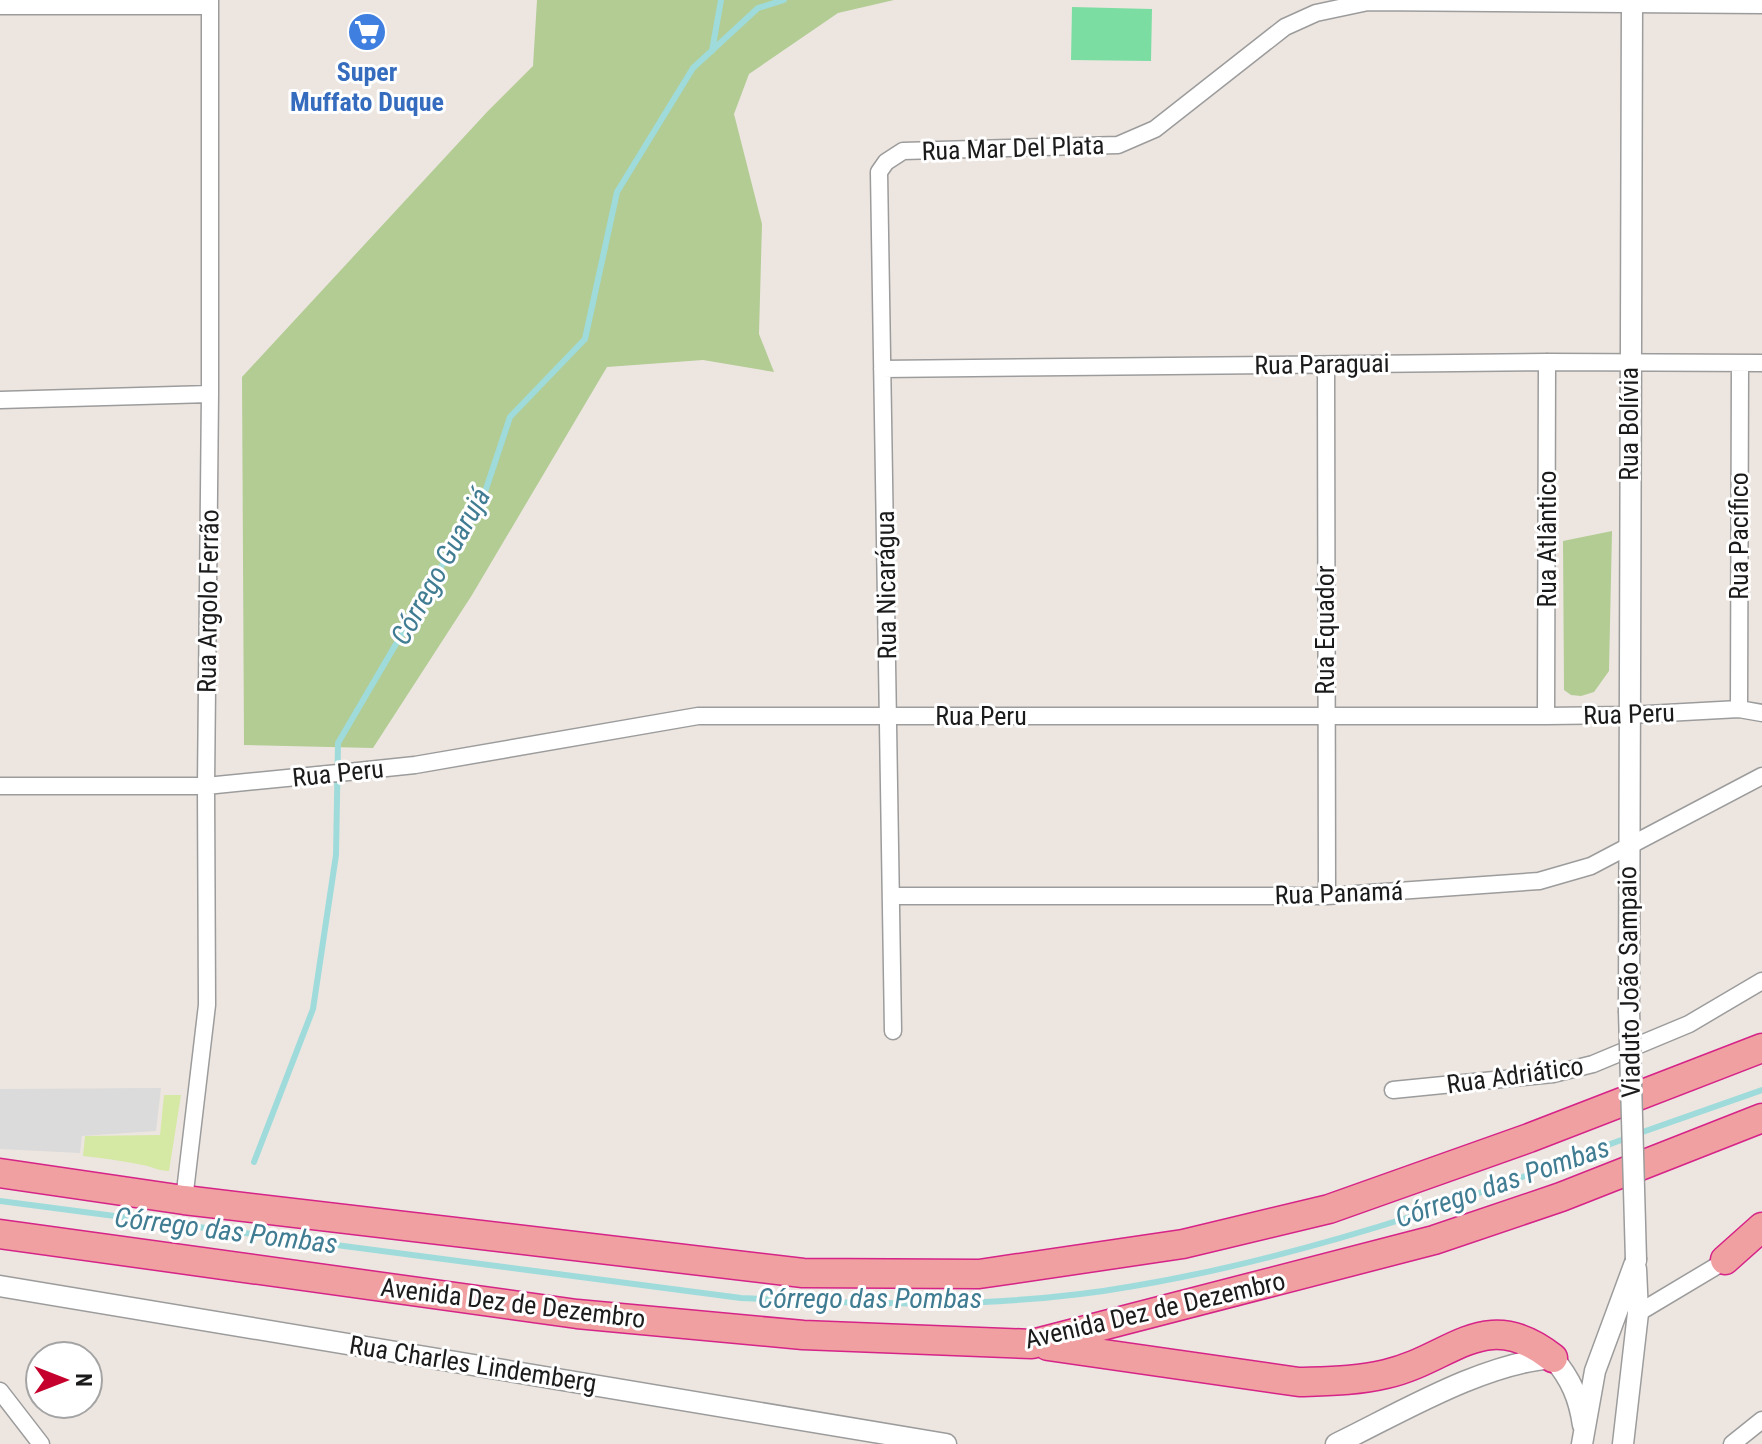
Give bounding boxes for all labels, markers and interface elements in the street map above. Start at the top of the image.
supermarket icon: Super Muffato Duque [346,11,388,53]
place label: Super Muffato Duque [290,57,444,117]
street label: Rua Mar Del Plata [921,130,1105,166]
street label: Rua Paraguai [1254,348,1390,380]
street label: Rua Bolívia [1614,367,1644,481]
street label: Rua Atlântico [1532,471,1562,608]
street label: Rua Pacífico [1724,472,1754,600]
water label: Córrego Guarujá [384,481,498,650]
street label: Rua Argolo Ferrão [191,509,225,693]
street label: Rua Nicarágua [870,510,902,660]
street label: Rua Equador [1310,565,1340,695]
street label: Rua Peru [1583,697,1675,731]
street label: Rua Peru [935,701,1027,731]
street label: Rua Peru [291,753,385,793]
street label: Viaduto João Sampaio [1612,866,1646,1098]
street label: Rua Panamá [1274,876,1404,910]
street label: Rua Adriático [1445,1051,1585,1099]
water label: Córrego das Pombas [1391,1130,1614,1235]
water label: Córrego das Pombas [113,1200,339,1261]
street label: Avenida Dez de Dezembro [1022,1265,1288,1355]
street label: Avenida Dez de Dezembro [379,1272,647,1334]
water label: Córrego das Pombas [758,1282,982,1315]
street label: Rua Charles Lindemberg [347,1330,599,1398]
north arrow [24,1340,104,1420]
text: N [71,1373,96,1387]

